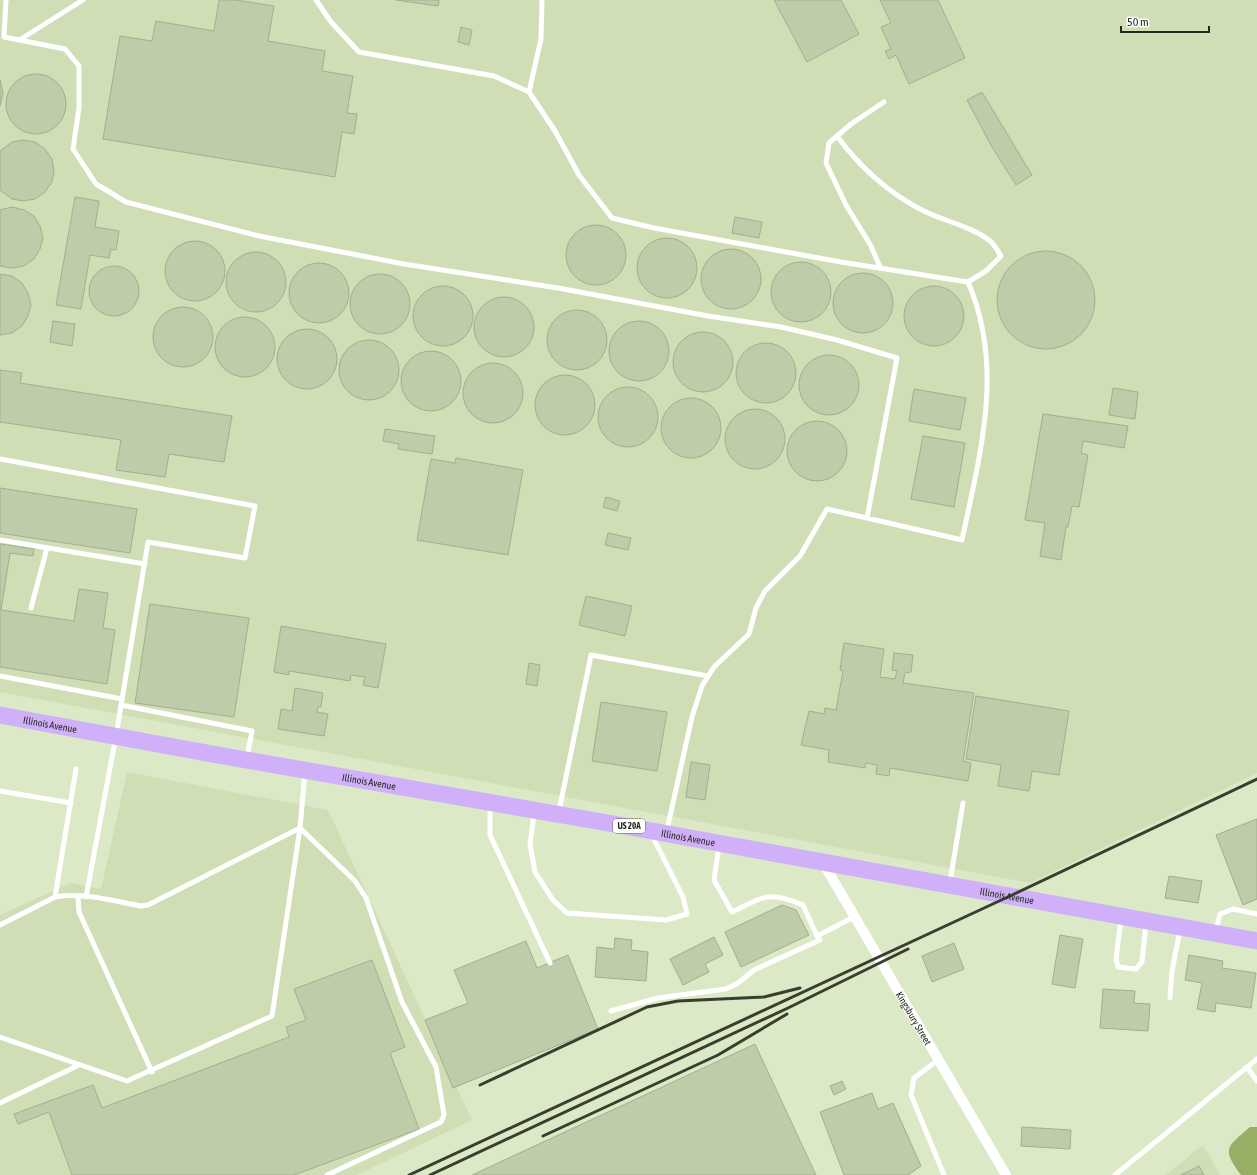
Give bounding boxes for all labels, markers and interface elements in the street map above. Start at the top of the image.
scale bar [1121,8,1209,34]
text: 50 m [1127,15,1149,29]
street label: Illinois Avenue [22,714,79,735]
street label: Illinois Avenue [341,771,397,792]
road number: US 20A [613,819,645,833]
street label: Illinois Avenue [660,827,717,848]
street label: Illinois Avenue [979,885,1035,906]
street label: Kingsbury Street [894,989,934,1047]

